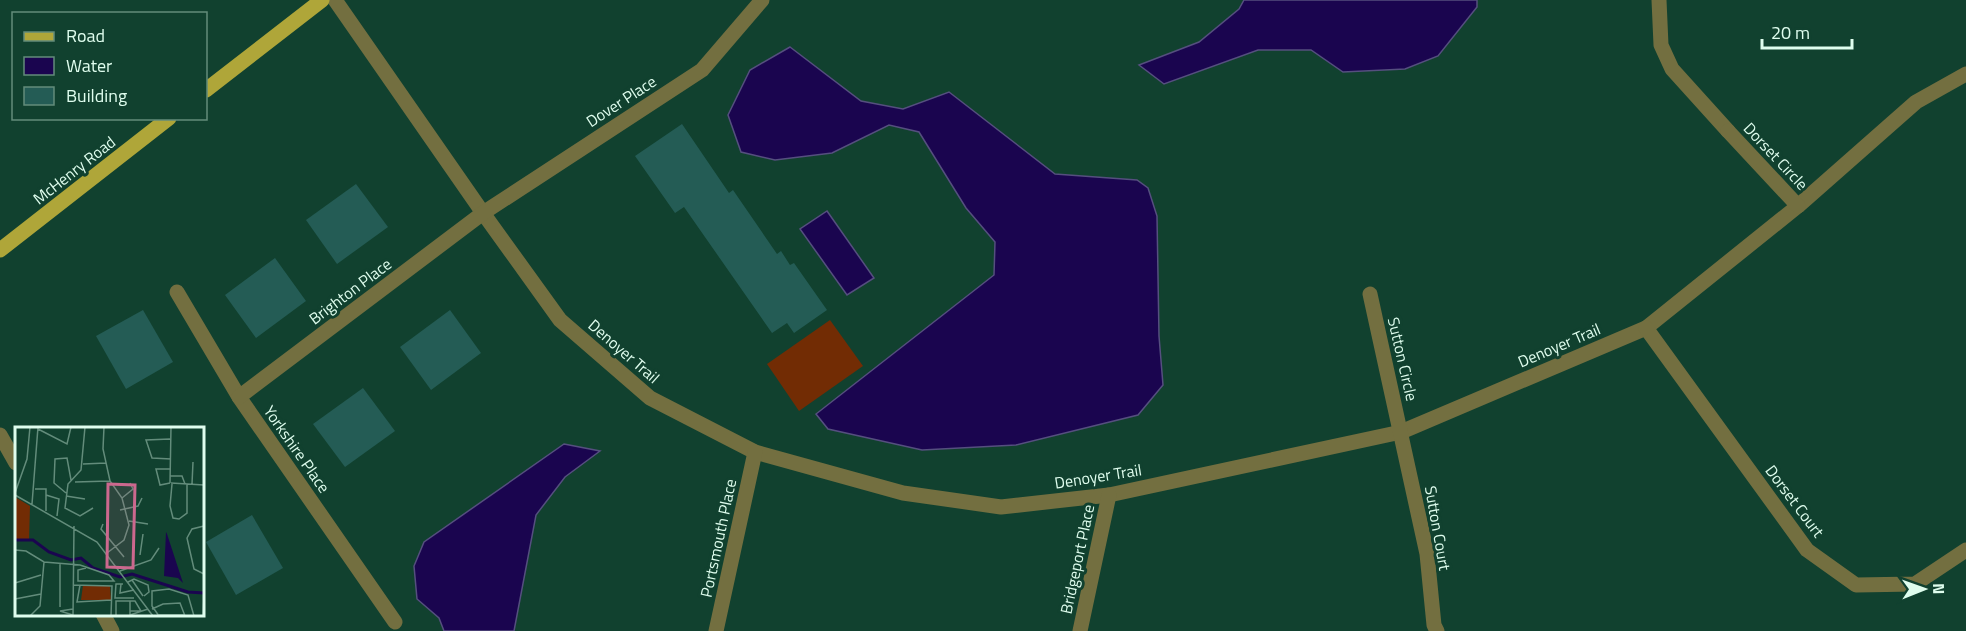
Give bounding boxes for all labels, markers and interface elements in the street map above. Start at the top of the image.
legend [12,12,207,120]
scale bar [1762,12,1852,50]
text: 20 m [1771,19,1810,46]
text: Road [66,22,105,49]
text: Water [66,52,112,79]
street label: Dover Place [581,69,661,133]
text: Building [66,82,127,109]
street label: Dorset Circle [1738,117,1814,195]
street label: McHenry Road [28,130,120,210]
street label: Brighton Place [304,252,396,330]
street label: Denoyer Trail [583,313,665,389]
street label: Sutton Circle [1382,315,1424,403]
street label: Denoyer Trail [1514,317,1604,373]
street label: Yorkshire Place [258,400,336,498]
inset map [15,427,204,616]
street label: Denoyer Trail [1053,457,1143,495]
street label: Dorset Court [1760,460,1831,543]
street label: Portsmouth Place [694,476,742,600]
street label: Sutton Court [1419,484,1457,573]
street label: Bridgeport Place [1054,502,1100,616]
north arrow [1894,559,1954,619]
text: N [1927,583,1951,594]

